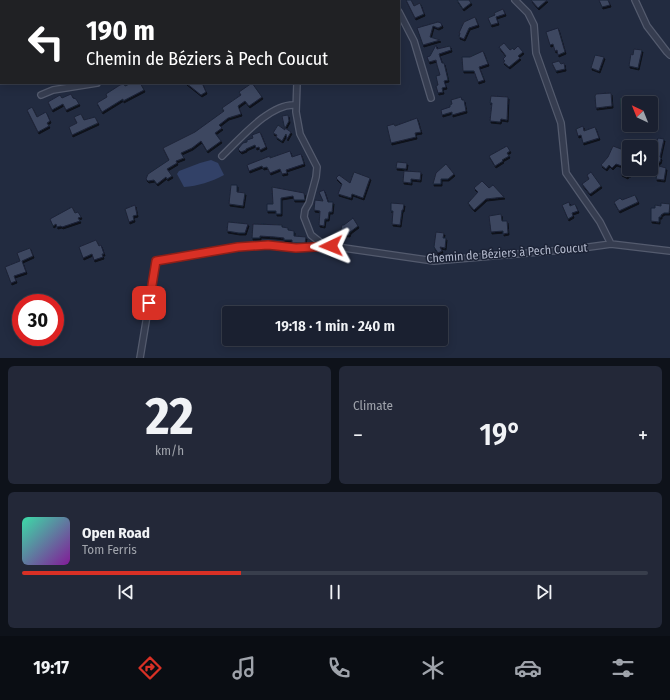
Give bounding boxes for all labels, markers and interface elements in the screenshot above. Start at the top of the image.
text: 190 m [86,14,155,47]
icon: left [20,16,72,68]
text: Chemin de Béziers à Pech Coucut [86,48,328,70]
north arrow [622,96,658,132]
map controls [622,96,658,176]
button: sound [622,140,658,176]
position arrow [310,225,352,267]
street label: Chemin de Béziers à Pech Coucut [426,240,588,266]
pin [132,286,166,320]
icon: arrive [138,292,160,314]
speed limit sign: 30 [12,294,64,346]
text: 19:18 · 1 min · 240 m [275,317,395,335]
text: 22 [145,385,194,448]
text: Climate [353,398,393,413]
text: 19° [480,417,521,453]
text: − [353,422,363,449]
text: + [638,422,648,449]
text: km/h [155,443,184,458]
text: Open Road [82,524,150,542]
text: Tom Ferris [82,542,137,557]
icon: previous [115,581,137,603]
icon: pause [324,581,346,603]
icon: next [533,581,555,603]
icon: directions [136,654,164,682]
icon: music [230,654,258,682]
icon: phone [325,654,353,682]
icon: climate [419,654,447,682]
icon: car [514,654,542,682]
icon: filters [609,654,637,682]
text: 19:17 [33,657,69,679]

